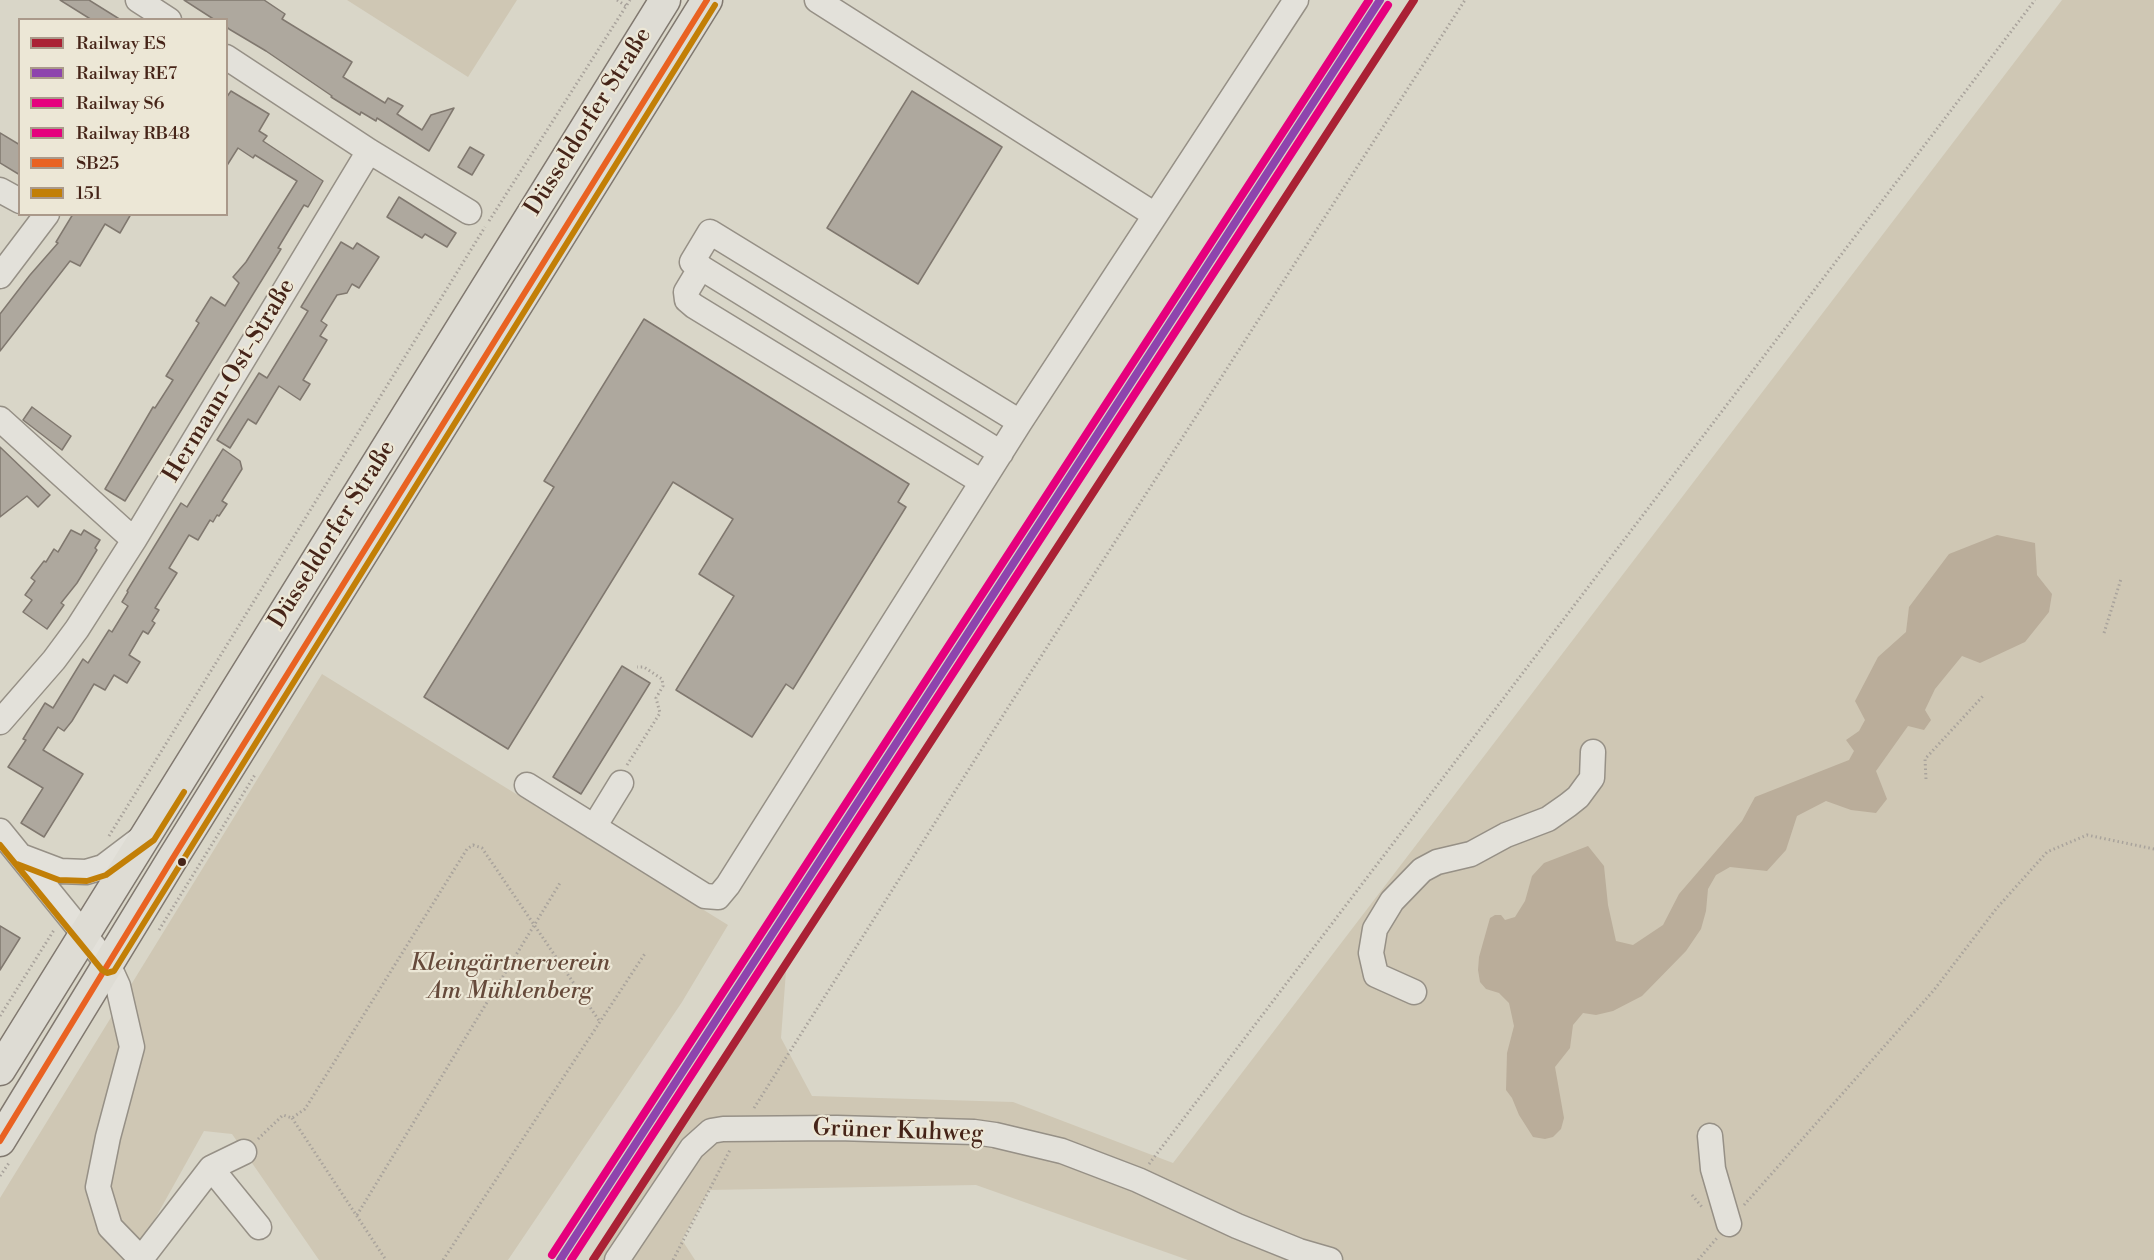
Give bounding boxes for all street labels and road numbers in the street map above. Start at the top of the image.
street label: Düsseldorfer Straße [519,23,659,221]
street label: Hermann-Ost-Straße [158,274,302,488]
street label: Düsseldorfer Straße [263,436,403,634]
street label: Grüner Kuhweg [812,1115,984,1149]

